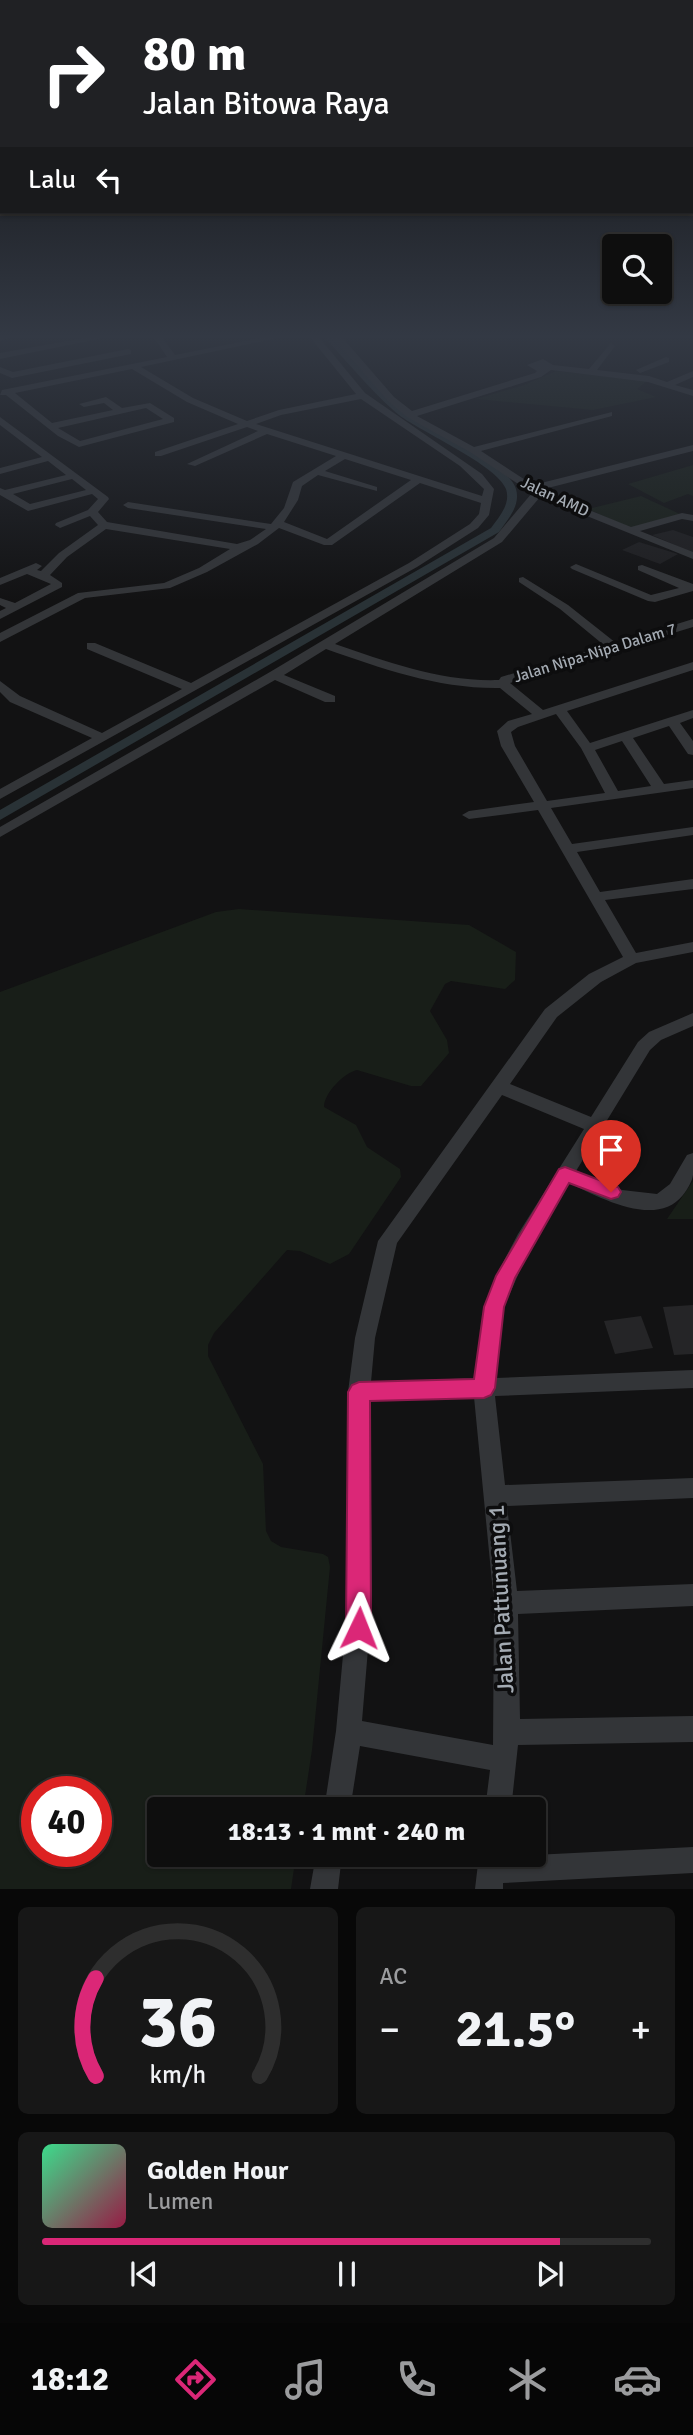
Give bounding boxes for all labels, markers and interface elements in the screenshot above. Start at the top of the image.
text: 80 m [143,24,246,84]
icon: right [28,28,119,119]
text: Jalan Bitowa Raya [143,84,390,123]
icon: left [90,161,128,199]
text: Lalu [28,164,76,196]
map controls [602,234,672,304]
button: search [602,234,672,304]
street label: Jalan AMD [518,473,592,521]
street label: Jalan Nipa-Nipa Dalam 7 [511,619,679,687]
pin [581,1120,641,1192]
icon: arrive [592,1131,630,1169]
street label: Jalan Pattunuang 1 [482,1504,520,1694]
position arrow [322,1591,396,1665]
speed limit sign: 40 [21,1776,112,1867]
text: 18:13 · 1 mnt · 240 m [228,1816,465,1848]
text: AC [380,1962,407,1991]
text: 36 [138,1979,217,2068]
text: 21.5° [455,1997,575,2061]
text: − [380,2006,400,2053]
text: + [630,2006,651,2053]
text: km/h [149,2059,206,2090]
text: Golden Hour [147,2155,288,2187]
text: Lumen [147,2187,213,2216]
icon: previous [125,2255,163,2293]
icon: pause [328,2255,366,2293]
icon: next [531,2255,569,2293]
icon: directions [171,2355,220,2404]
icon: music [281,2355,330,2404]
icon: phone [392,2355,441,2404]
icon: climate [503,2355,552,2404]
icon: car [613,2355,662,2404]
text: 18:12 [31,2360,109,2399]

